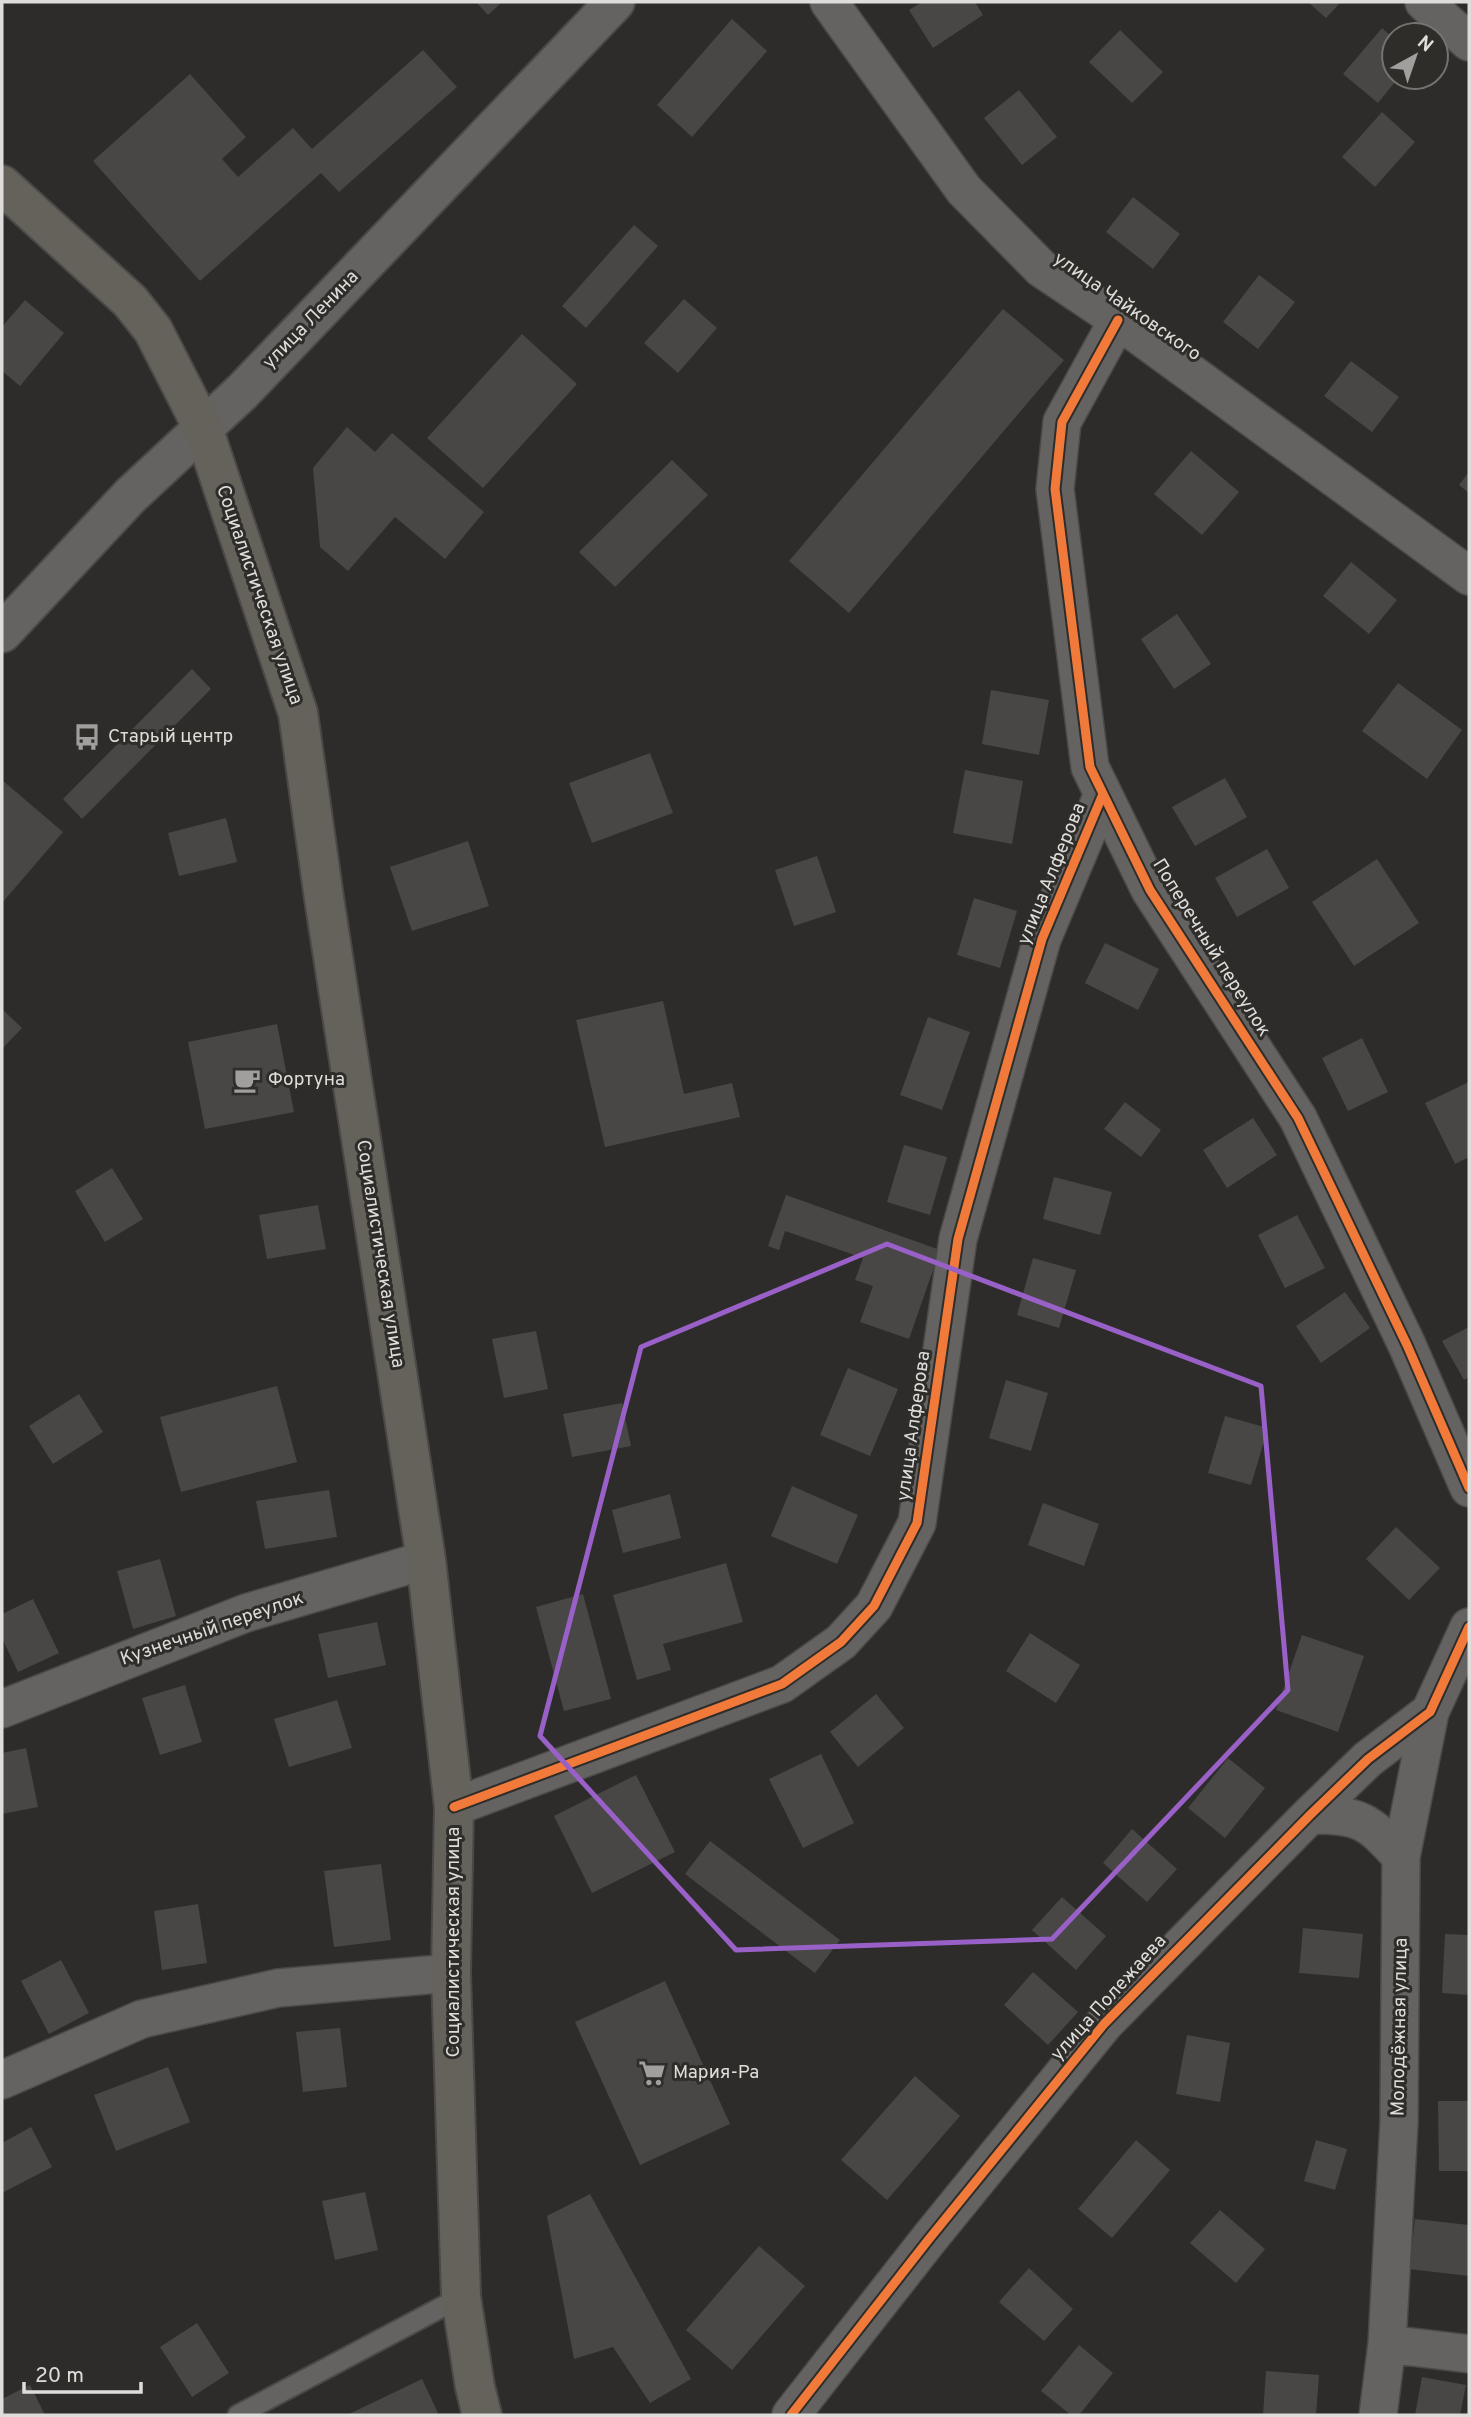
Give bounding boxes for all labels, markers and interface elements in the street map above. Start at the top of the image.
north arrow [1380,21,1450,91]
text: N [1412,31,1438,58]
street label: улица Чайковского [1049,247,1205,367]
street label: улица Ленина [258,266,364,374]
street label: Социалистическая улица [210,482,308,708]
bus stop icon: Старый центр [72,722,102,752]
place label: Старый центр [108,725,233,749]
street label: улица Алферова [1012,799,1092,949]
street label: Поперечный переулок [1146,855,1276,1042]
cafe icon: Фортуна [232,1065,262,1095]
place label: Фортуна [268,1068,345,1092]
street label: Социалистическая улица [350,1138,410,1370]
street label: улица Алферова [892,1349,936,1503]
street label: Кузнечный переулок [117,1586,307,1672]
street label: Социалистическая улица [442,1827,466,2057]
street label: улица Полежаева [1046,1930,1172,2066]
street label: Молодёжная улица [1386,1938,1414,2116]
supermarket icon: Мария-Ра [637,2058,667,2088]
place label: Мария-Ра [673,2061,759,2085]
scale bar [24,2350,142,2394]
text: 20 m [35,2363,84,2390]

